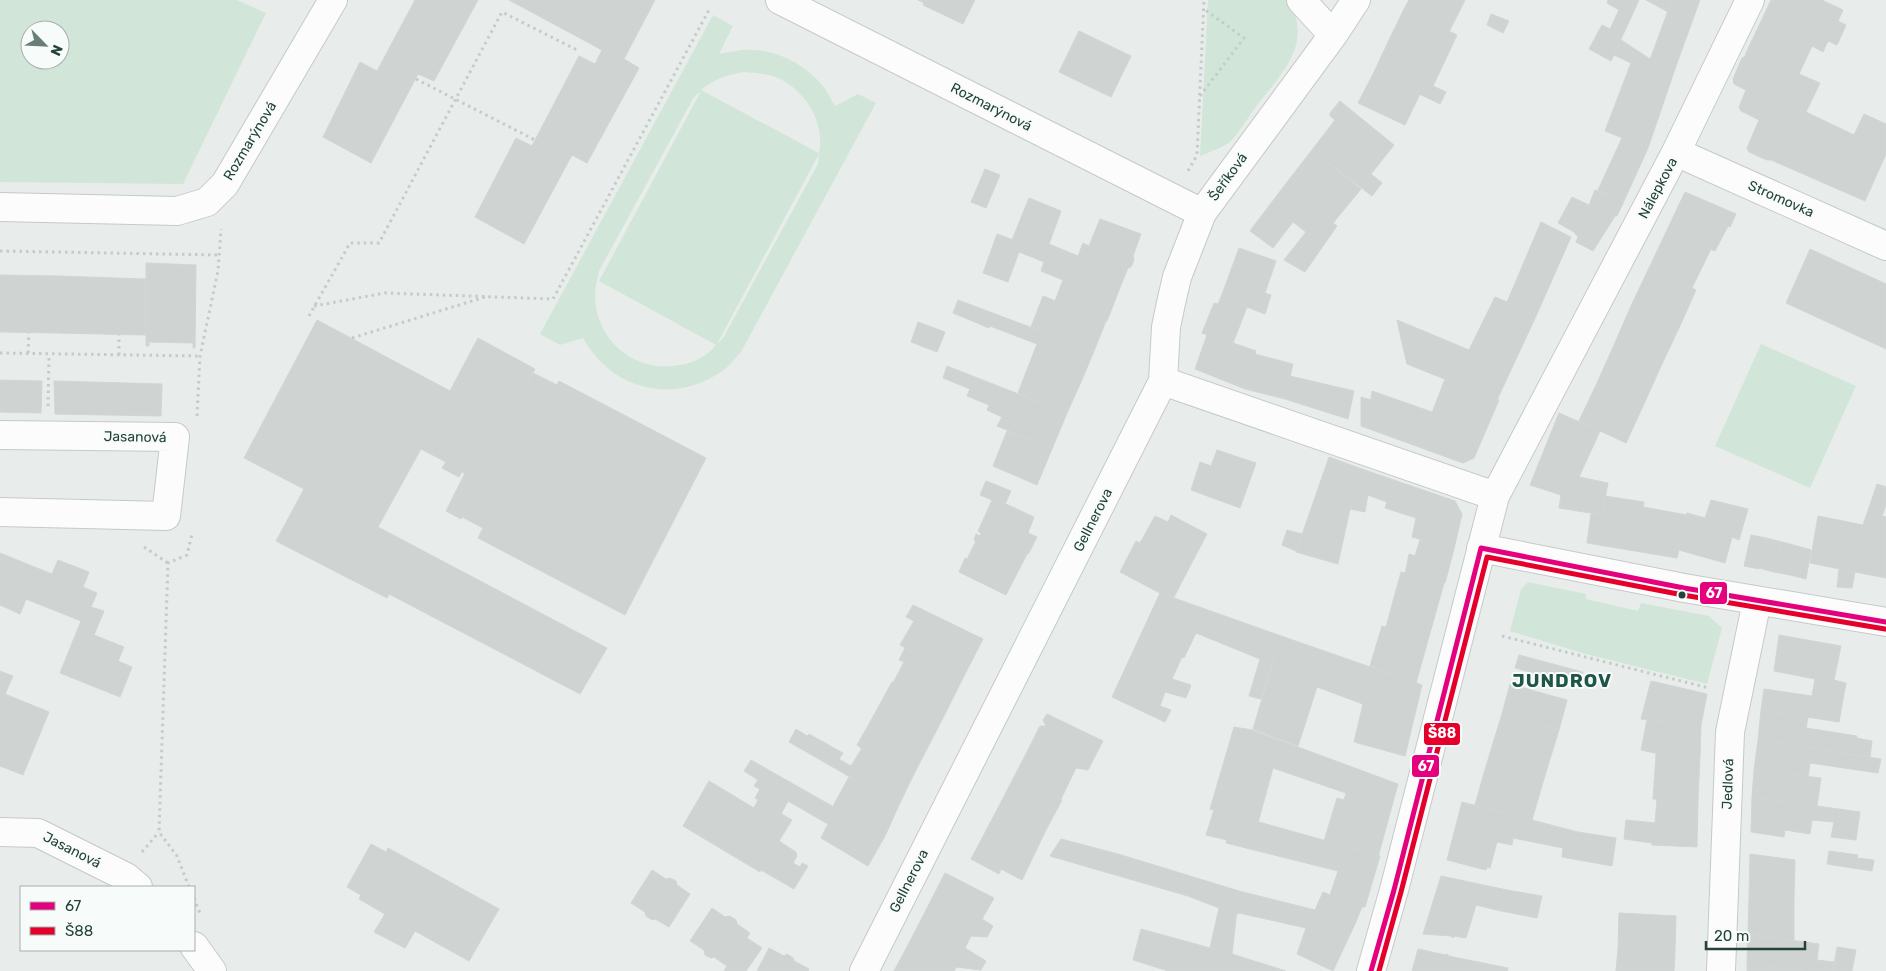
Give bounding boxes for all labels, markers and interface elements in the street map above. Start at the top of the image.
north arrow [20,20,70,70]
text: N [47,42,66,58]
street label: Rozmarýnová [948,79,1034,135]
street label: Rozmarýnová [220,99,280,183]
street label: Šeříková [1204,149,1251,204]
street label: Nálepkova [1635,154,1681,222]
street label: Stromovka [1745,177,1817,221]
street label: Jasanová [103,428,167,446]
street label: Gellnerova [1070,486,1116,554]
line badge: 67 [1699,581,1728,605]
text: 67 [1706,585,1722,602]
unlabelled marker [1677,590,1687,600]
district label: JUNDROV [1512,669,1612,692]
line badge: Š88 [1423,722,1461,746]
text: Š88 [1428,724,1456,742]
line badge: 67 [1411,754,1440,778]
text: 67 [1418,758,1434,775]
street label: Jedlová [1719,758,1737,810]
street label: Jasanová [40,828,104,872]
street label: Gellnerova [886,847,932,915]
legend [20,886,195,951]
text: 67 [65,897,82,915]
scale bar [1706,918,1805,950]
text: Š88 [65,922,93,940]
text: 20 m [1714,927,1749,945]

